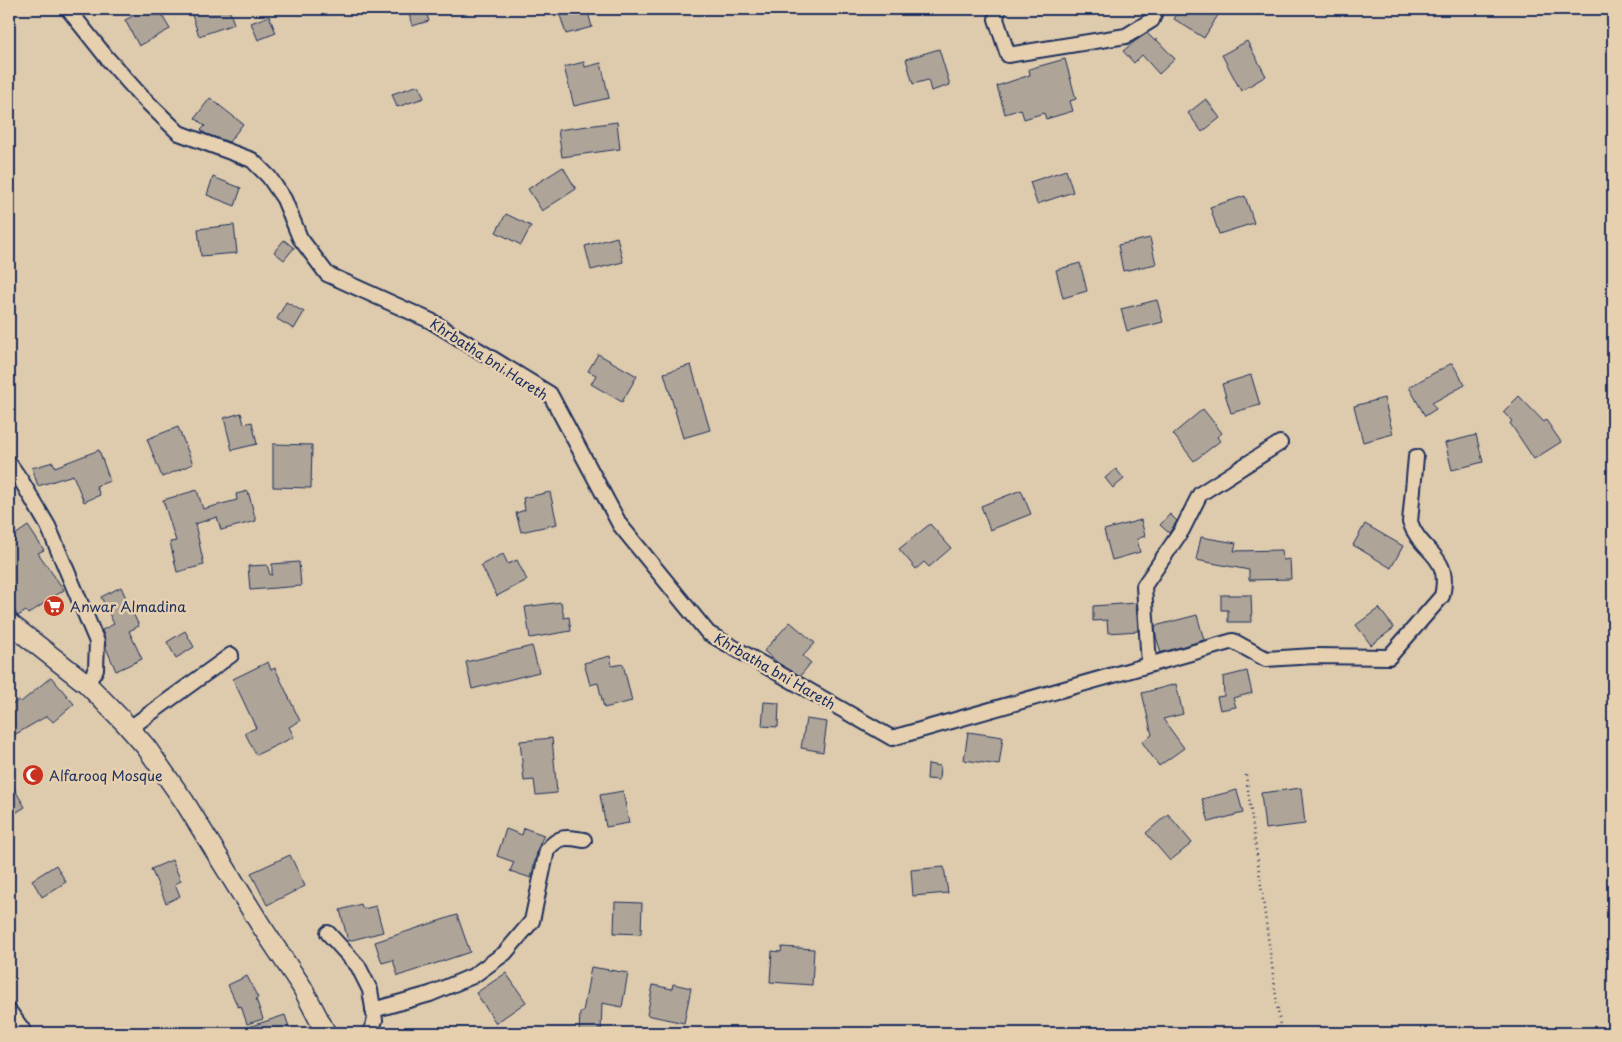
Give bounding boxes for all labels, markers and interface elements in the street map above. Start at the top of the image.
street label: Khrbatha bni Hareth [426,313,552,405]
supermarket icon: Anwar Almadina [42,594,66,618]
place label: Anwar Almadina [70,596,186,617]
street label: Khrbatha bni Hareth [710,628,840,714]
mosque icon: Alfarooq Mosque [21,763,45,787]
place label: Alfarooq Mosque [49,765,163,786]

